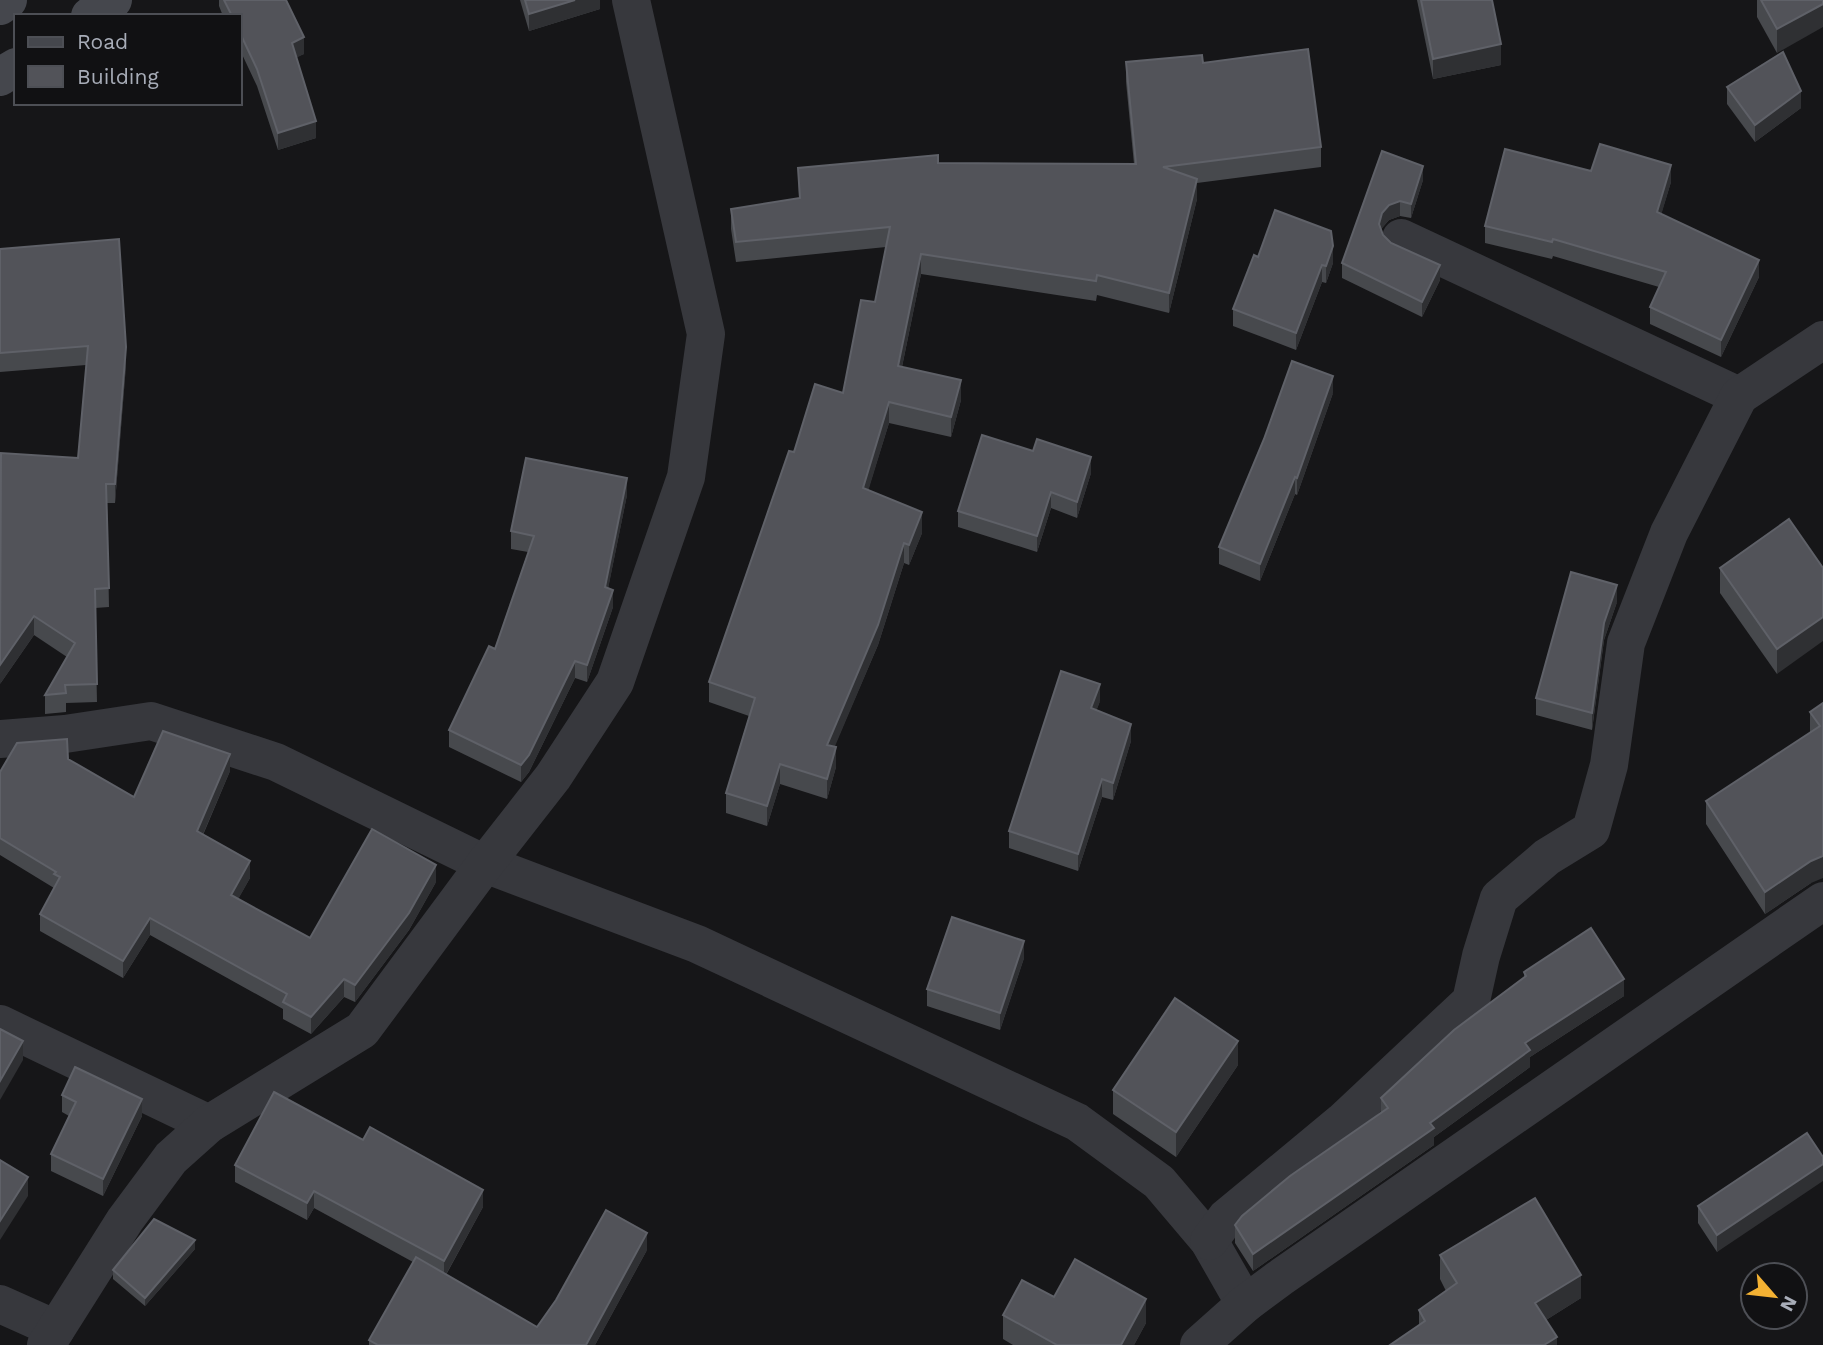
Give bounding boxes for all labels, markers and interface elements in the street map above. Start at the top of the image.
legend [14,14,242,105]
text: Road [77,29,128,54]
text: Building [77,64,159,89]
north arrow [1739,1261,1809,1331]
text: N [1775,1292,1802,1315]

